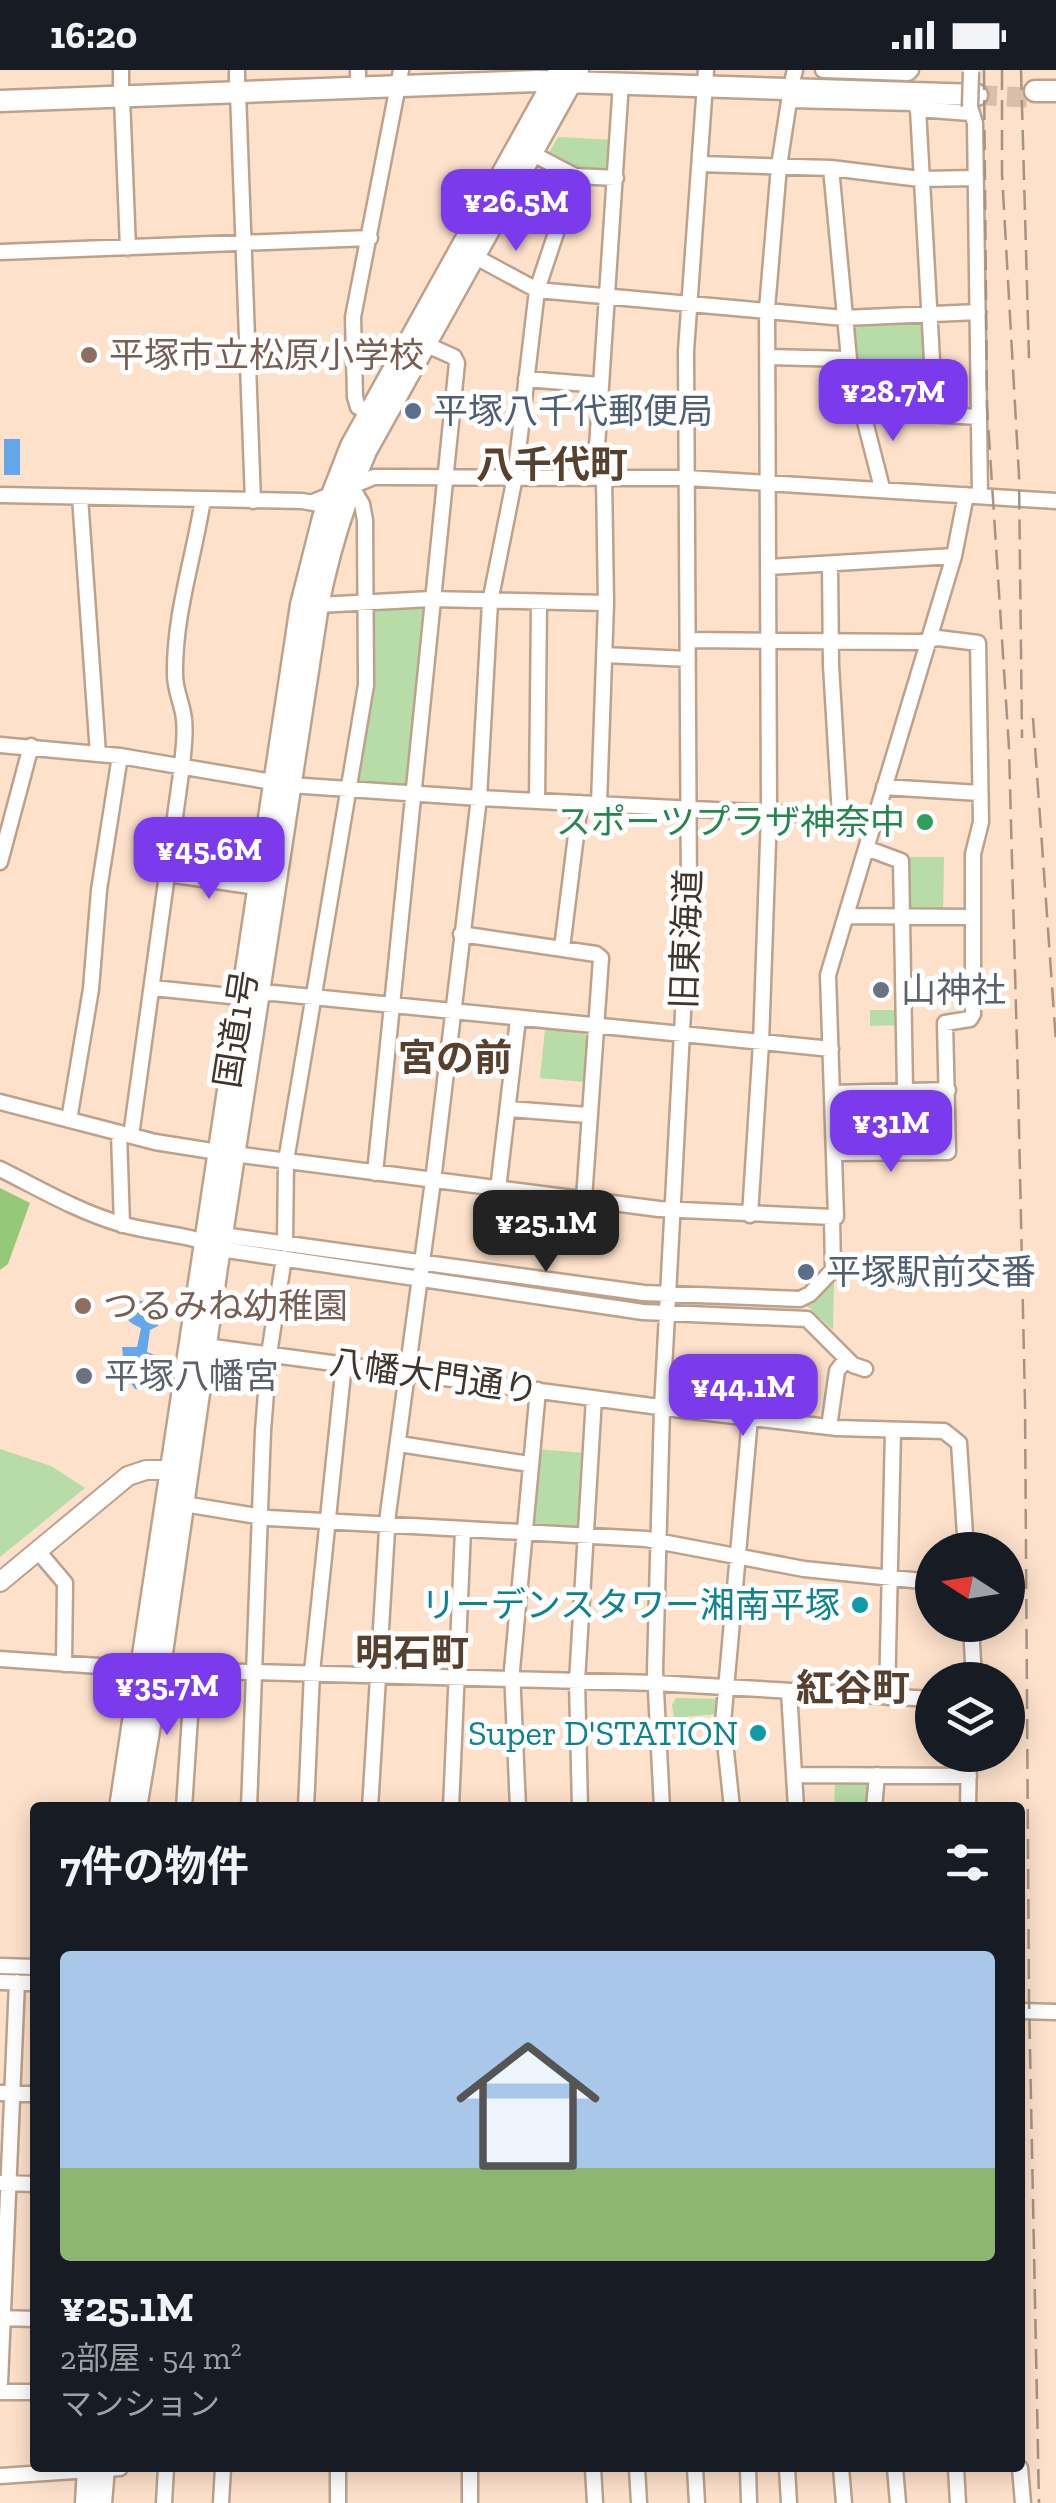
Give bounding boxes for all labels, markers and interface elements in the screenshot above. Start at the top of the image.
text: 16:20 [50,12,137,58]
pin: ¥26.5M [435,169,597,254]
text: ¥26.5M [463,182,569,220]
place label: 平塚市立松原小学校 [109,334,424,376]
marker: 平塚市立松原小学校 [78,344,100,366]
pin: ¥28.7M [812,359,974,444]
text: ¥28.7M [841,372,945,410]
place label: 平塚八千代郵便局 [433,390,713,432]
marker: 平塚八千代郵便局 [402,400,424,422]
district label: 八千代町 [476,442,628,488]
place label: スポーツプラザ神奈中 [556,801,905,843]
marker: スポーツプラザ神奈中 [914,811,936,833]
pin: ¥45.6M [128,817,290,902]
text: ¥45.6M [156,830,262,868]
street label: 旧東海道 [663,868,709,1010]
street label: 国道1号 [206,967,266,1091]
place label: 山神社 [901,969,1006,1011]
marker: 山神社 [870,979,892,1001]
district label: 宮の前 [398,1035,512,1081]
pin: ¥31M [832,1090,950,1175]
text: ¥31M [852,1103,930,1141]
pin: ¥25.1M [465,1190,627,1275]
text: ¥25.1M [495,1203,597,1241]
place label: 平塚駅前交番 [826,1251,1036,1293]
marker: 平塚駅前交番 [795,1261,817,1283]
place label: つるみね幼稚園 [103,1285,348,1327]
marker: つるみね幼稚園 [72,1295,94,1317]
street label: 八幡大門通り [327,1341,541,1411]
pin: ¥44.1M [662,1354,824,1439]
place label: 平塚八幡宮 [104,1355,279,1397]
marker: 平塚八幡宮 [73,1365,95,1387]
text: ¥44.1M [691,1367,795,1405]
north arrow [915,1532,1025,1642]
map controls [915,1532,1025,1772]
place label: リーデンスタワー湘南平塚 [421,1584,840,1626]
marker: リーデンスタワー湘南平塚 [849,1594,871,1616]
district label: 明石町 [355,1630,469,1676]
pin: ¥35.7M [86,1653,248,1738]
button: layers [915,1662,1025,1772]
district label: 紅谷町 [796,1665,910,1711]
text: ¥35.7M [115,1666,219,1704]
place label: Super D'STATION [468,1712,738,1754]
marker: Super D'STATION [747,1722,769,1744]
icon: filters [940,1835,995,1890]
text: 7件の物件 [60,1841,249,1892]
icon: home [438,2016,618,2196]
text: ¥25.1M [60,2281,194,2332]
text: 2部屋 · 54 m² [60,2339,242,2377]
text: マンション [60,2385,220,2423]

